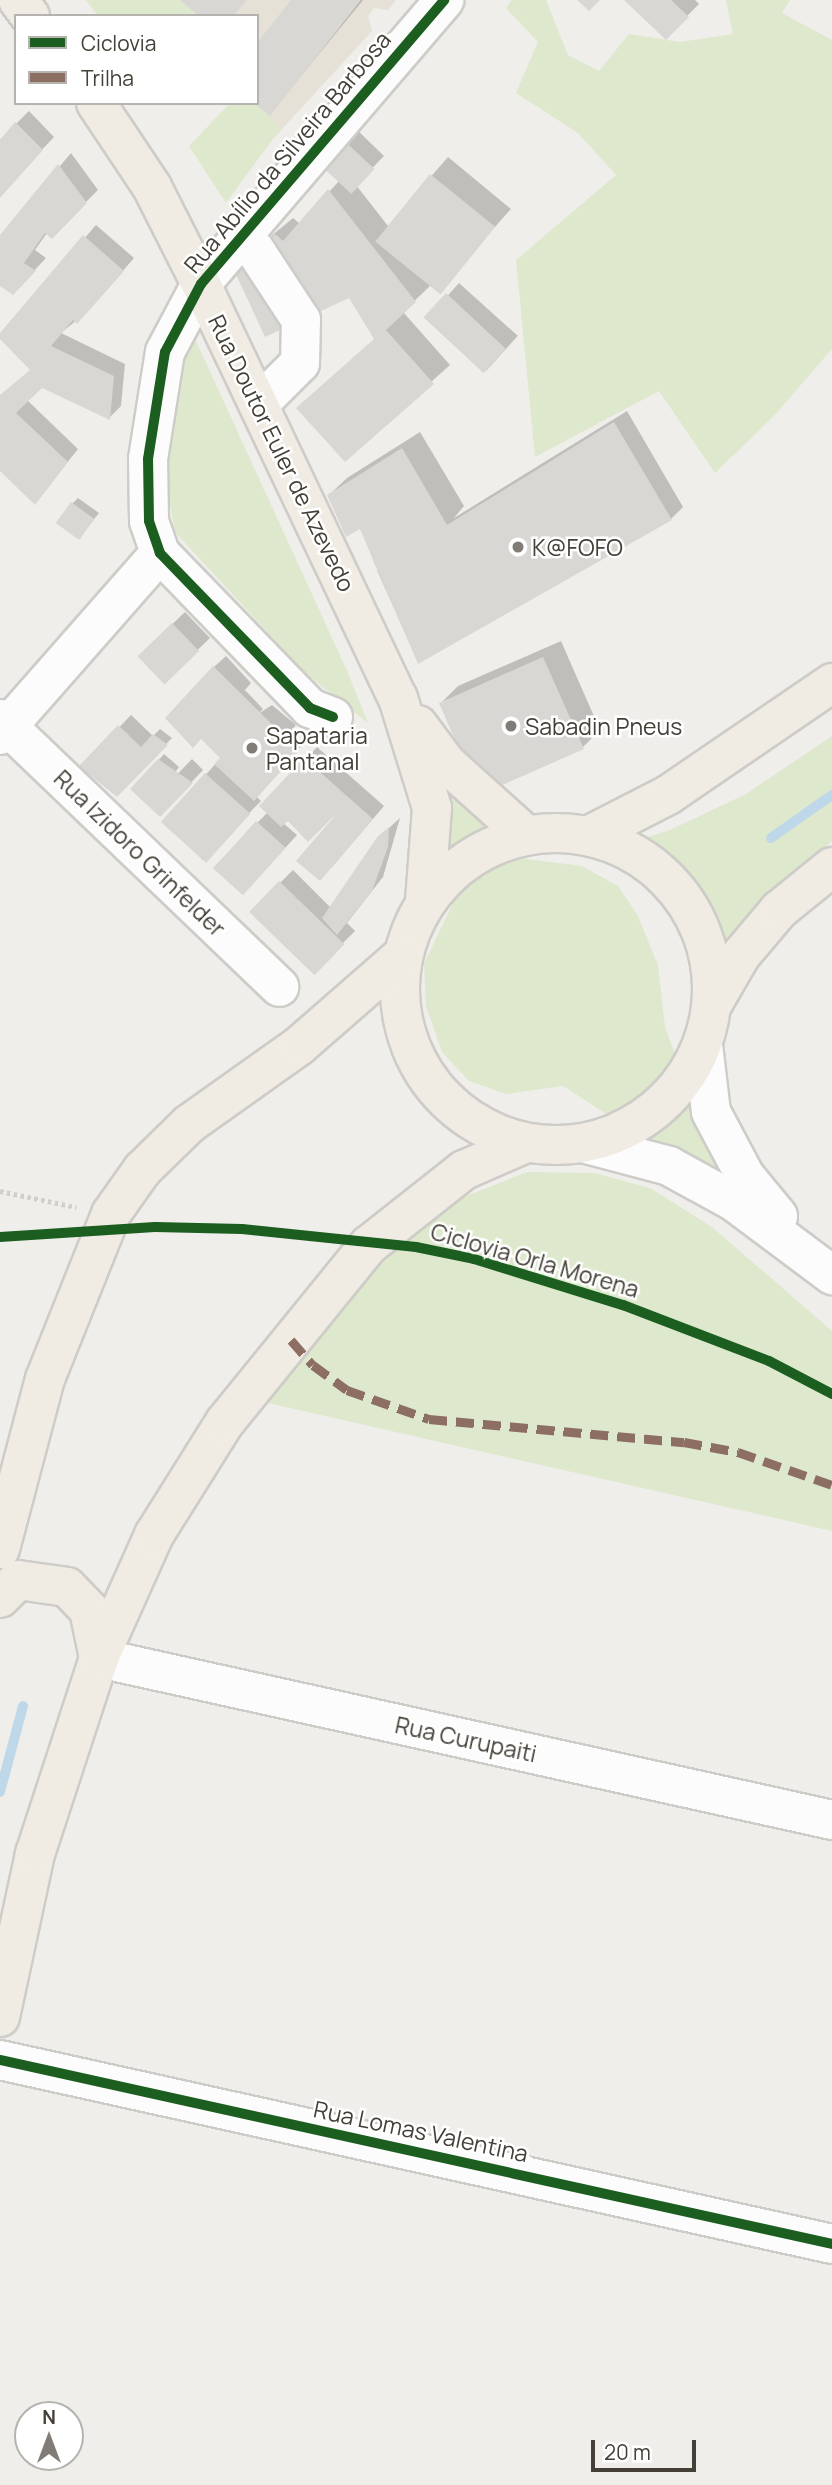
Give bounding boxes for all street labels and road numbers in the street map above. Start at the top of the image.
street label: Rua Abílio da Silveira Barbosa [178,26,396,278]
street label: Rua Doutor Euler de Azevedo [203,310,361,596]
street label: Rua Izidoro Grinfelder [49,764,231,942]
street label: Ciclovia Orla Morena [428,1217,642,1303]
street label: Rua Curupaiti [393,1711,539,1767]
street label: Rua Lomas Valentina [311,2095,531,2167]

